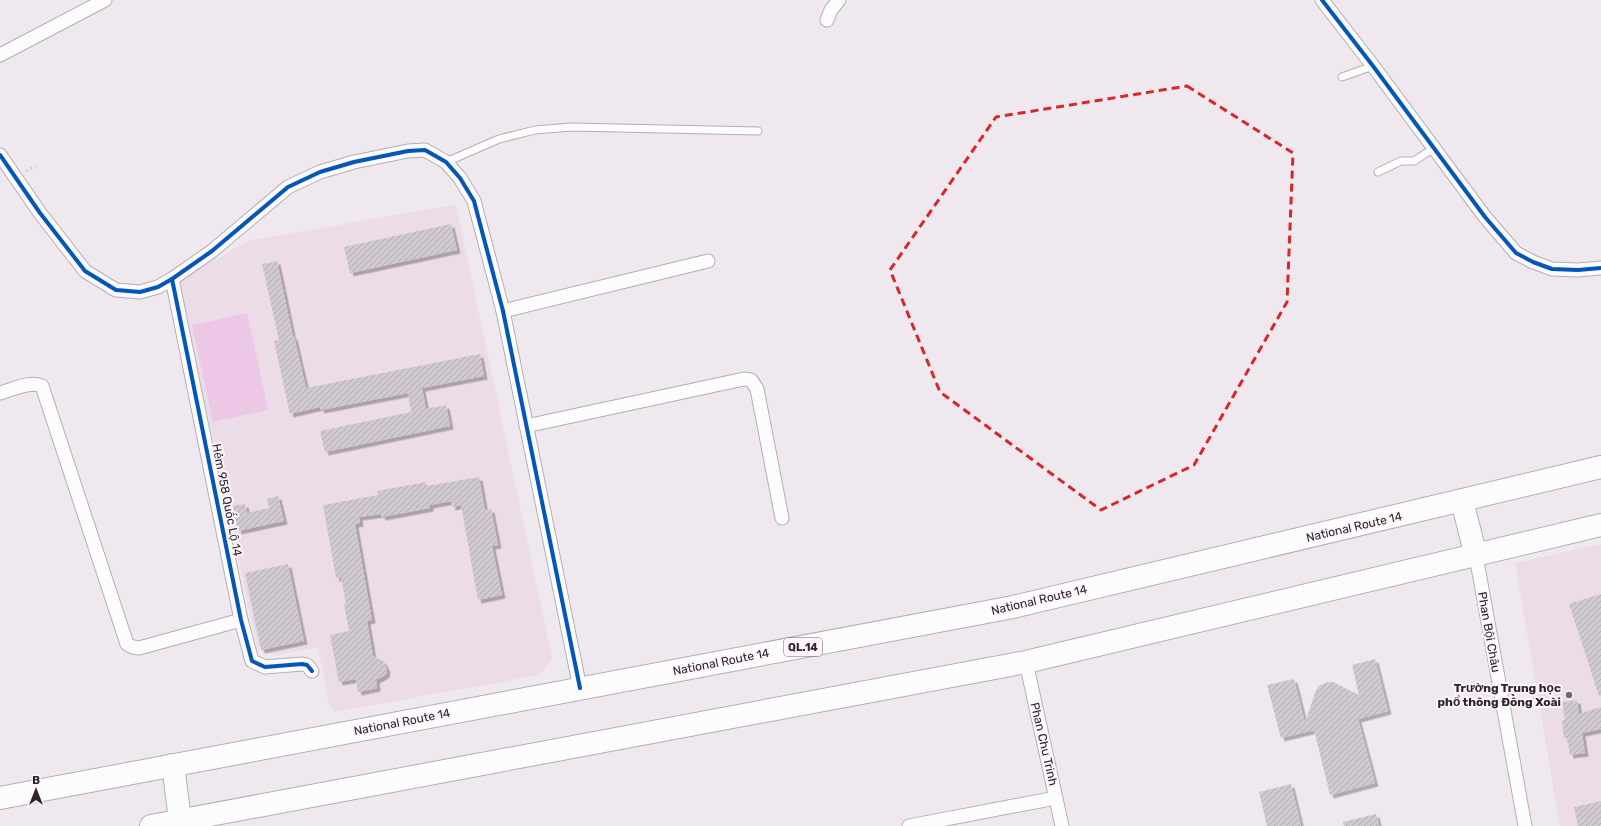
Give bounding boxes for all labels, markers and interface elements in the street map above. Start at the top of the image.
street label: Hẻm 958 Quốc Lộ 14 [209,442,245,558]
street label: National Route 14 [1305,509,1404,545]
street label: National Route 14 [990,582,1089,618]
street label: Phan Bội Châu [1475,591,1503,673]
road number: QL.14 [784,638,822,656]
street label: National Route 14 [672,646,771,678]
place label: Trường Trung học phổ thông Đồng Xoài [1438,681,1561,709]
marker: Trường Trung học phổ thông Đồng Xoài [1564,690,1574,700]
street label: Phan Chu Trinh [1028,701,1060,787]
street label: National Route 14 [353,706,452,738]
north arrow [16,770,56,810]
text: B [32,774,40,787]

